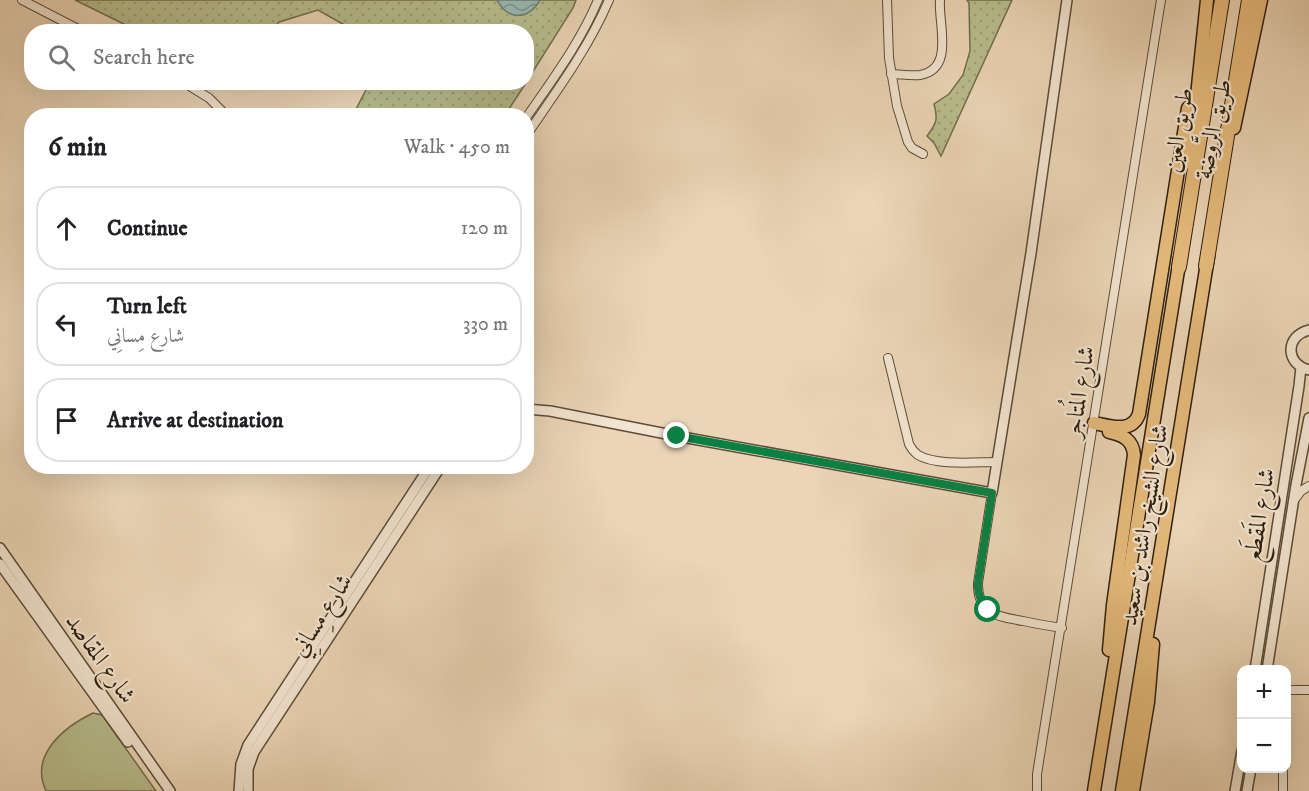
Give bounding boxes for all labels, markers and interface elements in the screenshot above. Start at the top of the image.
search box [24,24,534,90]
icon: search [45,41,78,74]
text: Search here [93,44,195,71]
street label: طريق الرَّوضة [1183,75,1239,182]
street label: طريق العين [1157,86,1200,175]
text: 6 min [48,131,107,164]
text: Walk · 450 m [404,135,510,160]
icon: ahead [50,212,83,245]
text: Continue [107,215,188,242]
text: 120 m [461,216,508,241]
text: Turn left [107,293,187,320]
icon: left [50,308,83,341]
text: 330 m [463,312,508,337]
text: شارع مِسانِي [107,324,184,349]
street label: شارع المُتاجر [1052,343,1106,444]
icon: arrive [50,404,83,437]
text: Arrive at destination [107,407,284,434]
route end [663,422,689,448]
street label: شارع الشيخ راشد بن سعيد [1114,422,1181,629]
street label: شارع المَقطَع [1235,466,1288,565]
street label: شارع مِسانِي [284,568,364,666]
route start [974,596,1000,622]
street label: شارع المقاصد [55,608,142,712]
map controls [1237,665,1291,773]
button: + [1237,665,1291,719]
button: − [1237,719,1291,773]

